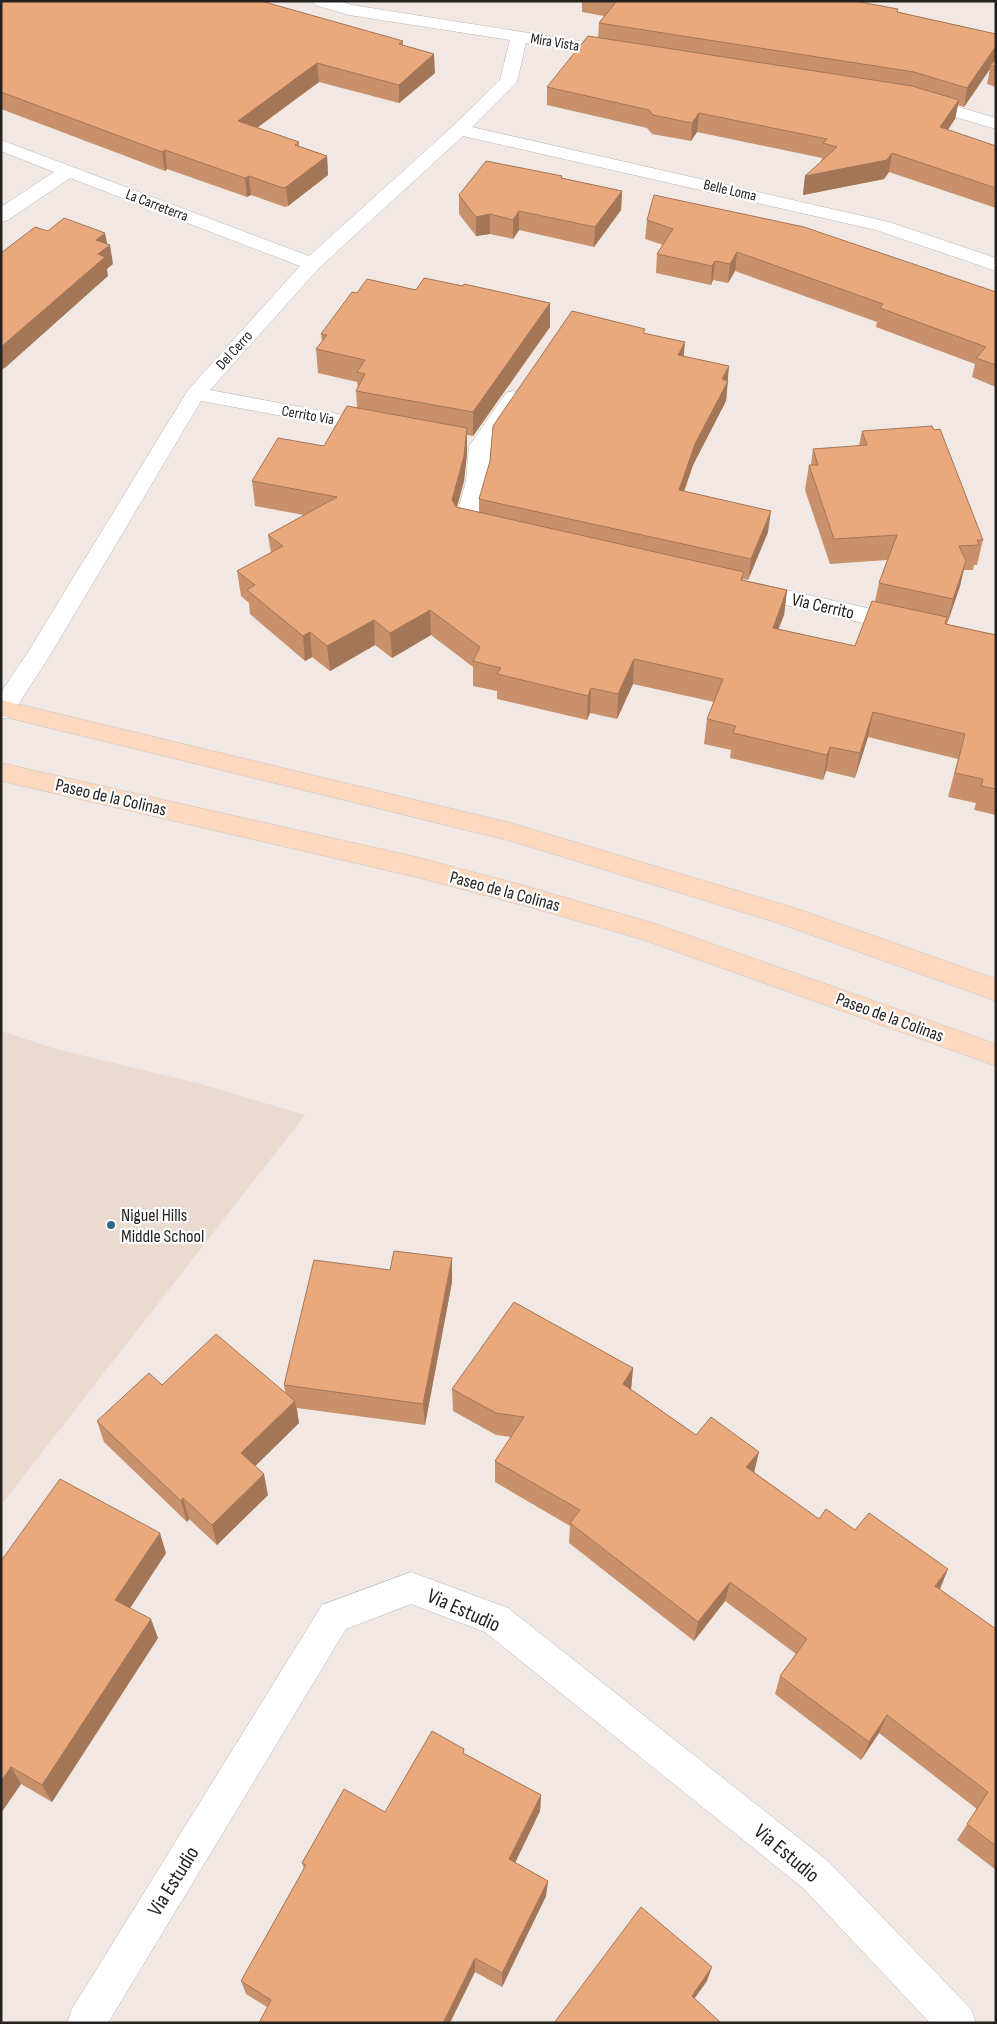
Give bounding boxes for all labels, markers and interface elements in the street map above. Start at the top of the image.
street label: Mira Vista [529,29,581,56]
street label: Belle Loma [702,175,758,206]
street label: La Carreterra [123,185,191,226]
street label: Del Cerro [212,327,257,374]
street label: Cerrito Via [280,402,336,429]
street label: Via Cerrito [790,589,856,624]
street label: Paseo de la Colinas [53,775,168,820]
street label: Paseo de la Colinas [447,867,562,916]
street label: Paseo de la Colinas [833,988,947,1047]
place label: Niguel Hills Middle School [121,1205,204,1247]
marker: Niguel Hills Middle School [105,1219,117,1231]
street label: Via Estudio [423,1583,504,1638]
street label: Via Estudio [749,1819,824,1888]
street label: Via Estudio [142,1842,205,1921]

